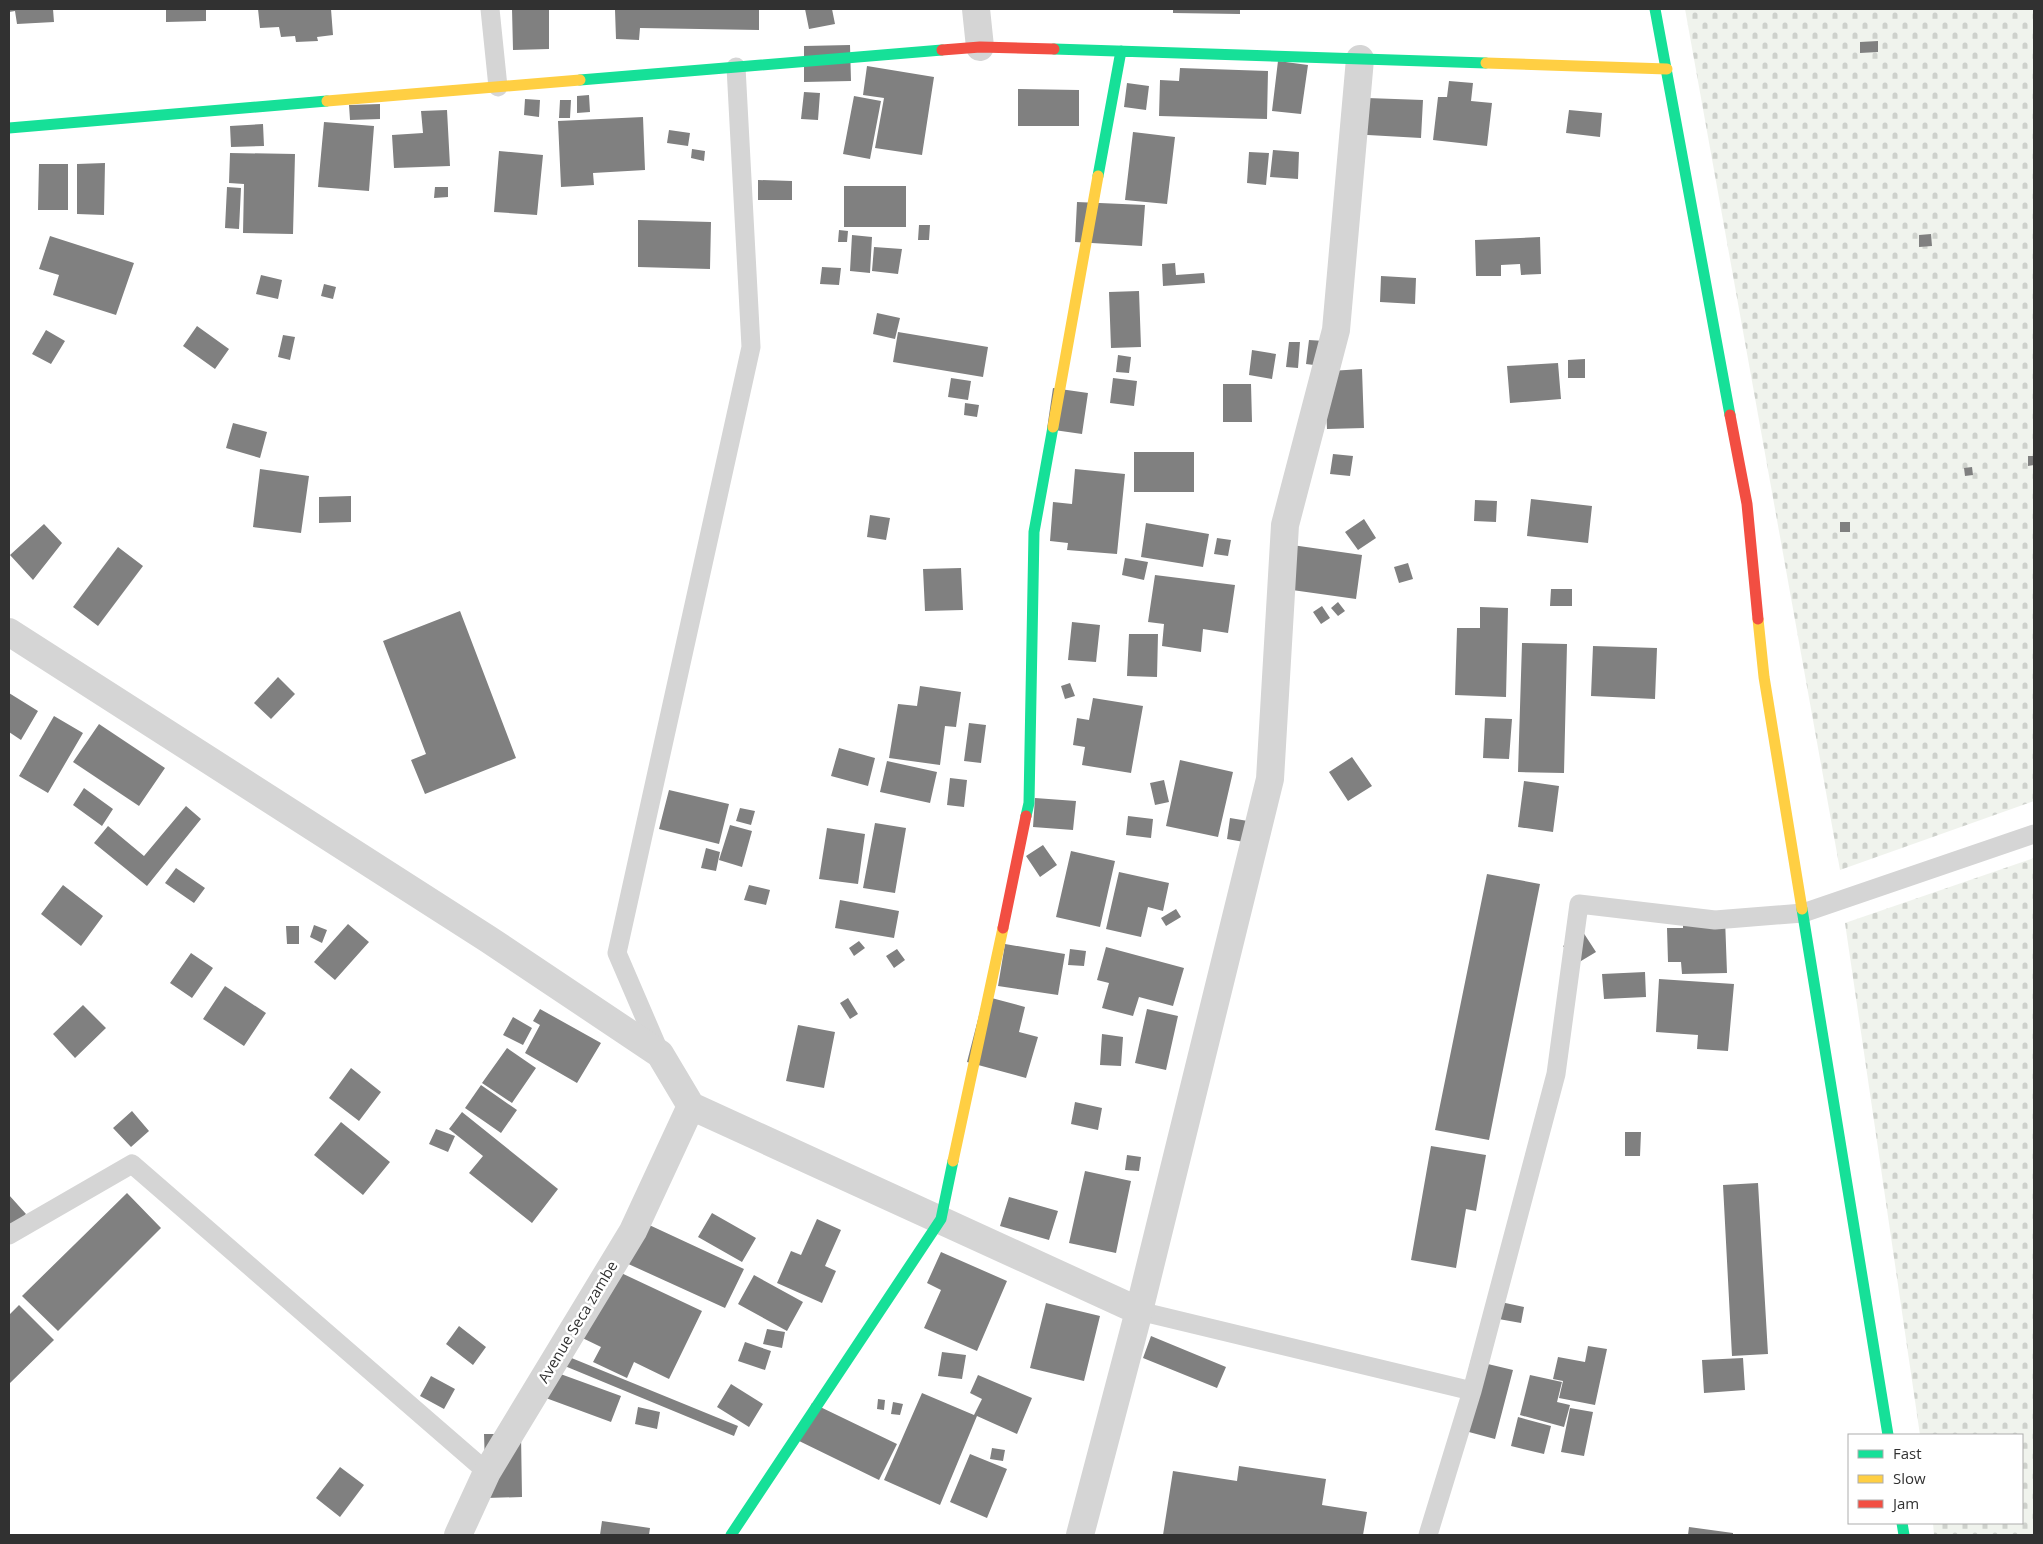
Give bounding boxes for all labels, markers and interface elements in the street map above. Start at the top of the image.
street label: Avenue Seca zambe [533,1257,622,1386]
legend [1848,1434,2023,1524]
text: Fast [1893,1443,1922,1463]
text: Slow [1893,1468,1926,1488]
text: Jam [1891,1493,1919,1513]

